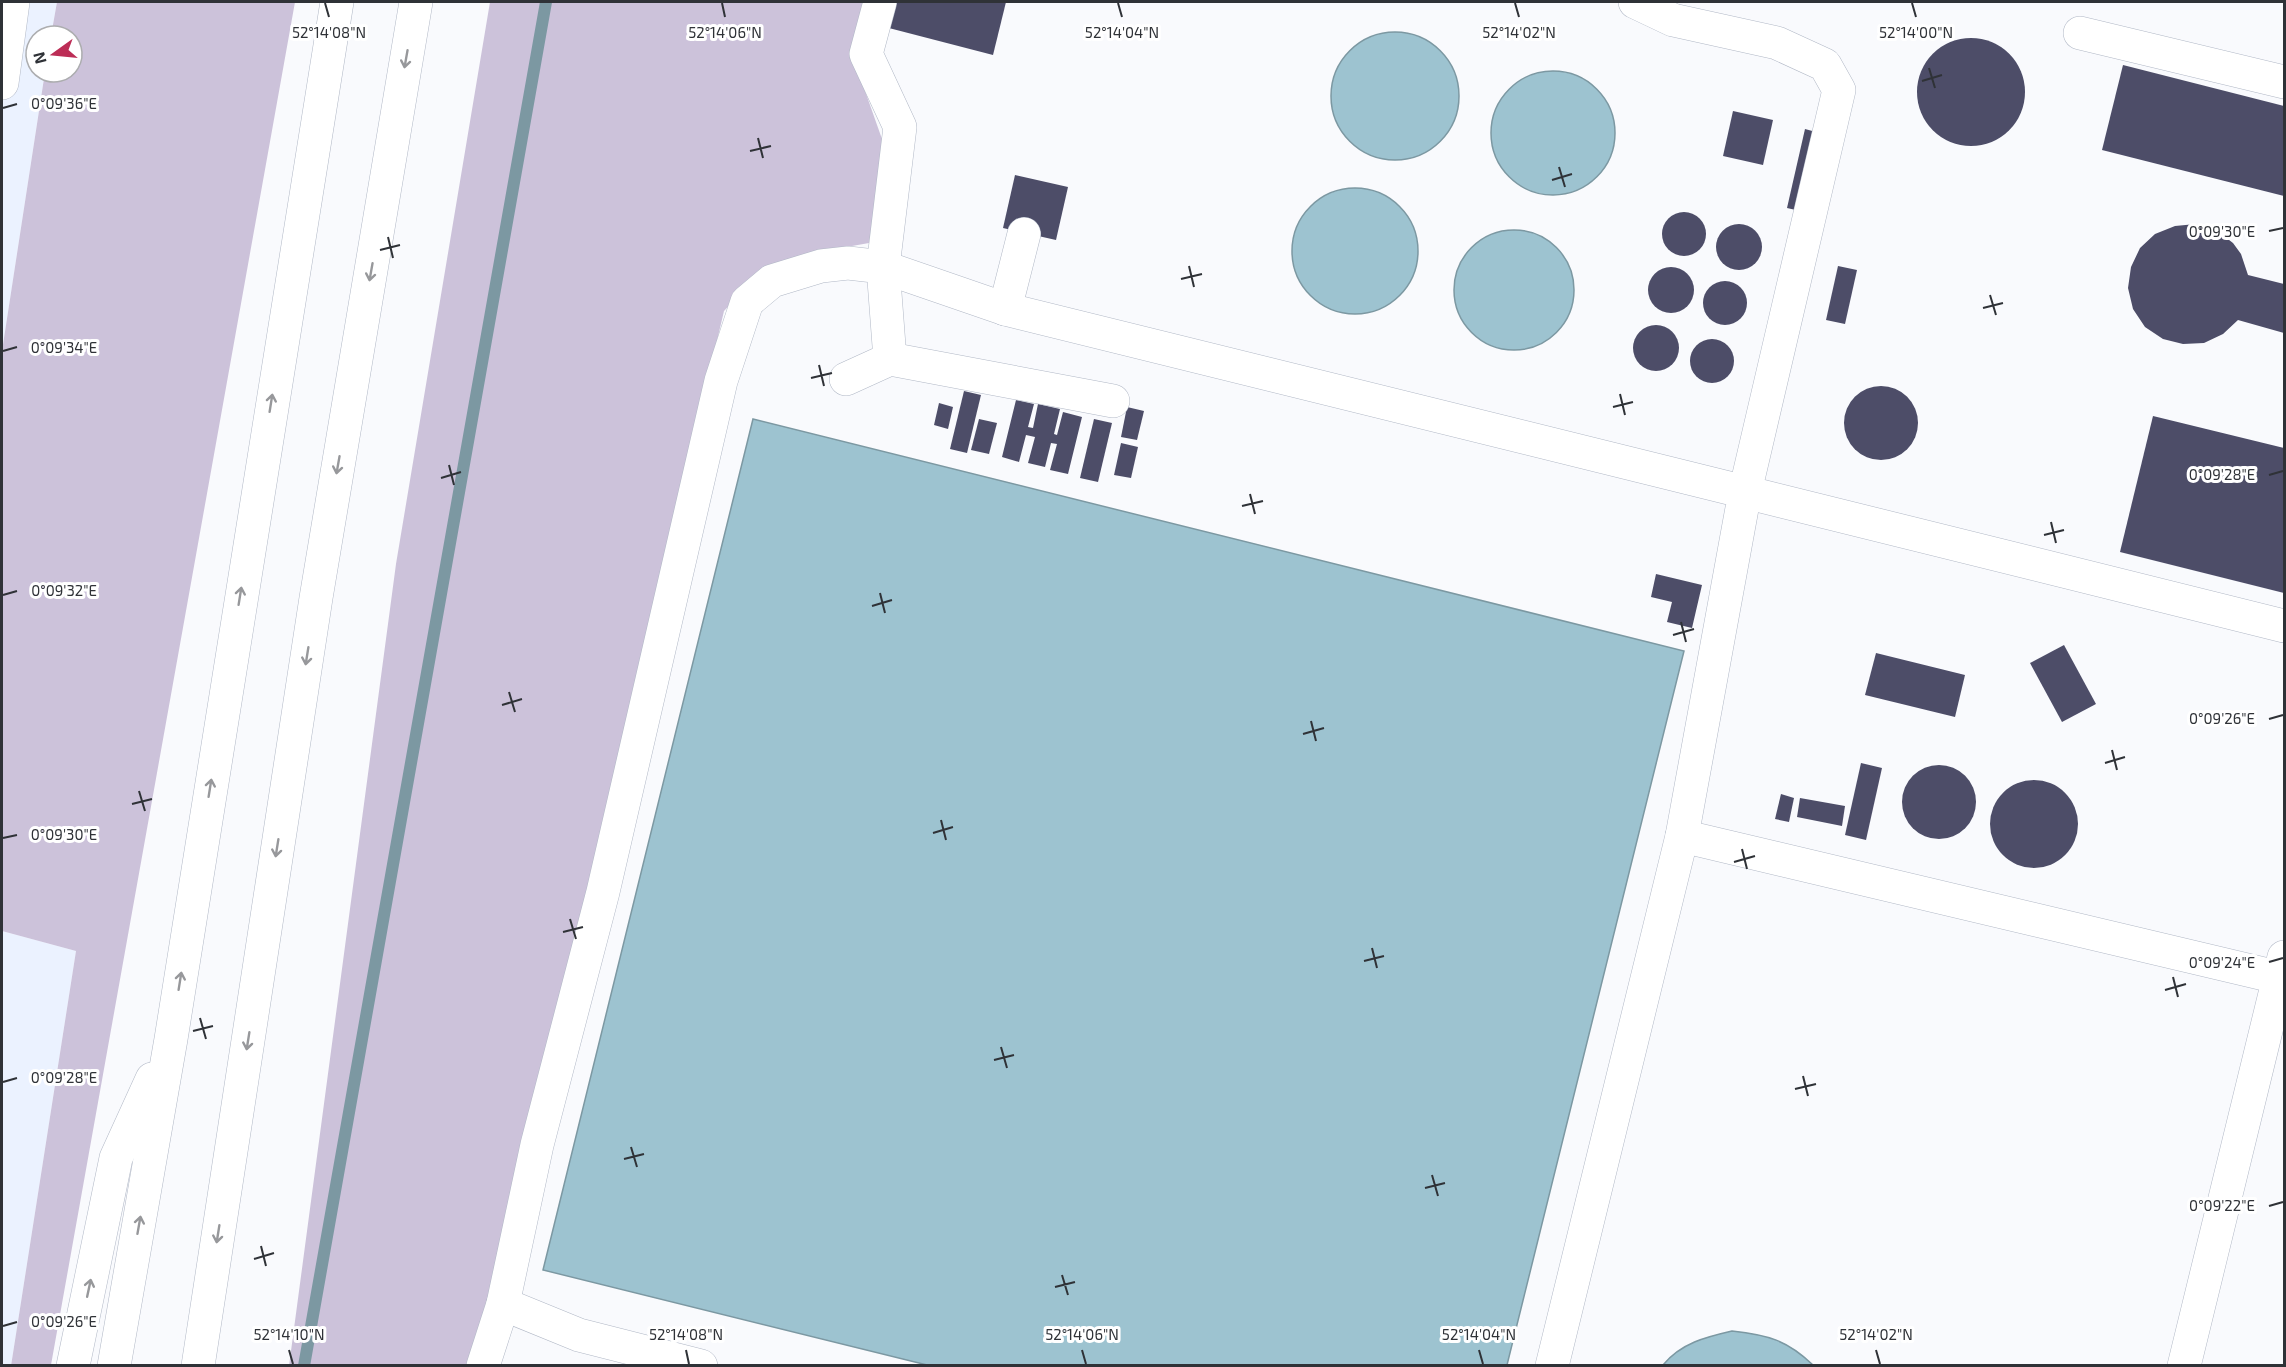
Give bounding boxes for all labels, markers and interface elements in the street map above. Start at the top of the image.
text: 52°14'08"N [292,23,366,41]
text: 52°14'06"N [688,23,762,41]
text: 52°14'04"N [1085,23,1159,41]
text: 52°14'02"N [1482,23,1556,41]
text: 52°14'00"N [1879,23,1953,41]
north arrow [24,24,84,84]
one-way arrow [401,49,412,69]
text: N [28,50,50,66]
text: 0°09'36"E [31,94,97,112]
text: 0°09'30"E [2189,222,2255,240]
one-way arrow [365,262,376,282]
text: 0°09'34"E [31,338,97,356]
one-way arrow [266,394,277,414]
one-way arrow [333,454,344,474]
text: 0°09'28"E [2189,465,2255,483]
text: 0°09'32"E [31,581,97,599]
one-way arrow [234,586,245,606]
one-way arrow [302,645,313,665]
text: 0°09'26"E [2189,709,2255,727]
one-way arrow [204,779,215,799]
text: 0°09'30"E [31,825,97,843]
one-way arrow [272,838,283,858]
text: 0°09'24"E [2189,953,2255,971]
one-way arrow [174,972,185,991]
one-way arrow [242,1031,253,1050]
text: 0°09'28"E [31,1068,97,1086]
text: 0°09'22"E [2189,1196,2255,1214]
one-way arrow [133,1216,144,1235]
one-way arrow [212,1223,223,1243]
one-way arrow [84,1278,95,1298]
text: 0°09'26"E [31,1312,97,1330]
text: 52°14'10"N [253,1325,325,1343]
text: 52°14'08"N [649,1325,723,1343]
text: 52°14'06"N [1045,1325,1119,1343]
text: 52°14'04"N [1442,1325,1516,1343]
text: 52°14'02"N [1839,1325,1913,1343]

